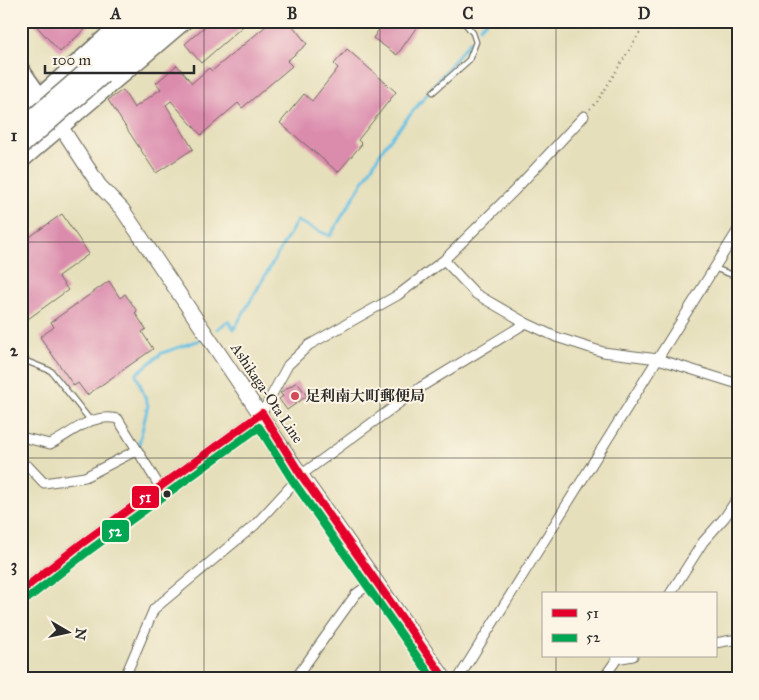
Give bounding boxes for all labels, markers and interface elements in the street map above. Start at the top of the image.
text: A [110,4,122,23]
text: B [287,4,297,23]
text: C [463,4,474,23]
text: D [638,4,651,23]
scale bar [45,42,194,74]
text: 100 m [52,51,92,69]
text: 1 [11,126,18,145]
street label: Ashikaga-Ota Line [226,339,307,446]
text: 2 [10,341,19,360]
place label: 足利南大町郵便局 [305,387,425,405]
marker: 足利南大町郵便局 [289,390,301,402]
line badge: 51 [131,485,160,509]
text: 51 [139,489,151,506]
unlabelled marker [162,489,172,499]
line badge: 52 [101,519,130,543]
text: 52 [108,523,123,540]
text: 3 [11,556,17,576]
legend [542,592,716,658]
text: 51 [586,604,599,622]
north arrow [42,608,92,658]
text: N [71,627,90,641]
text: 52 [586,628,601,646]

